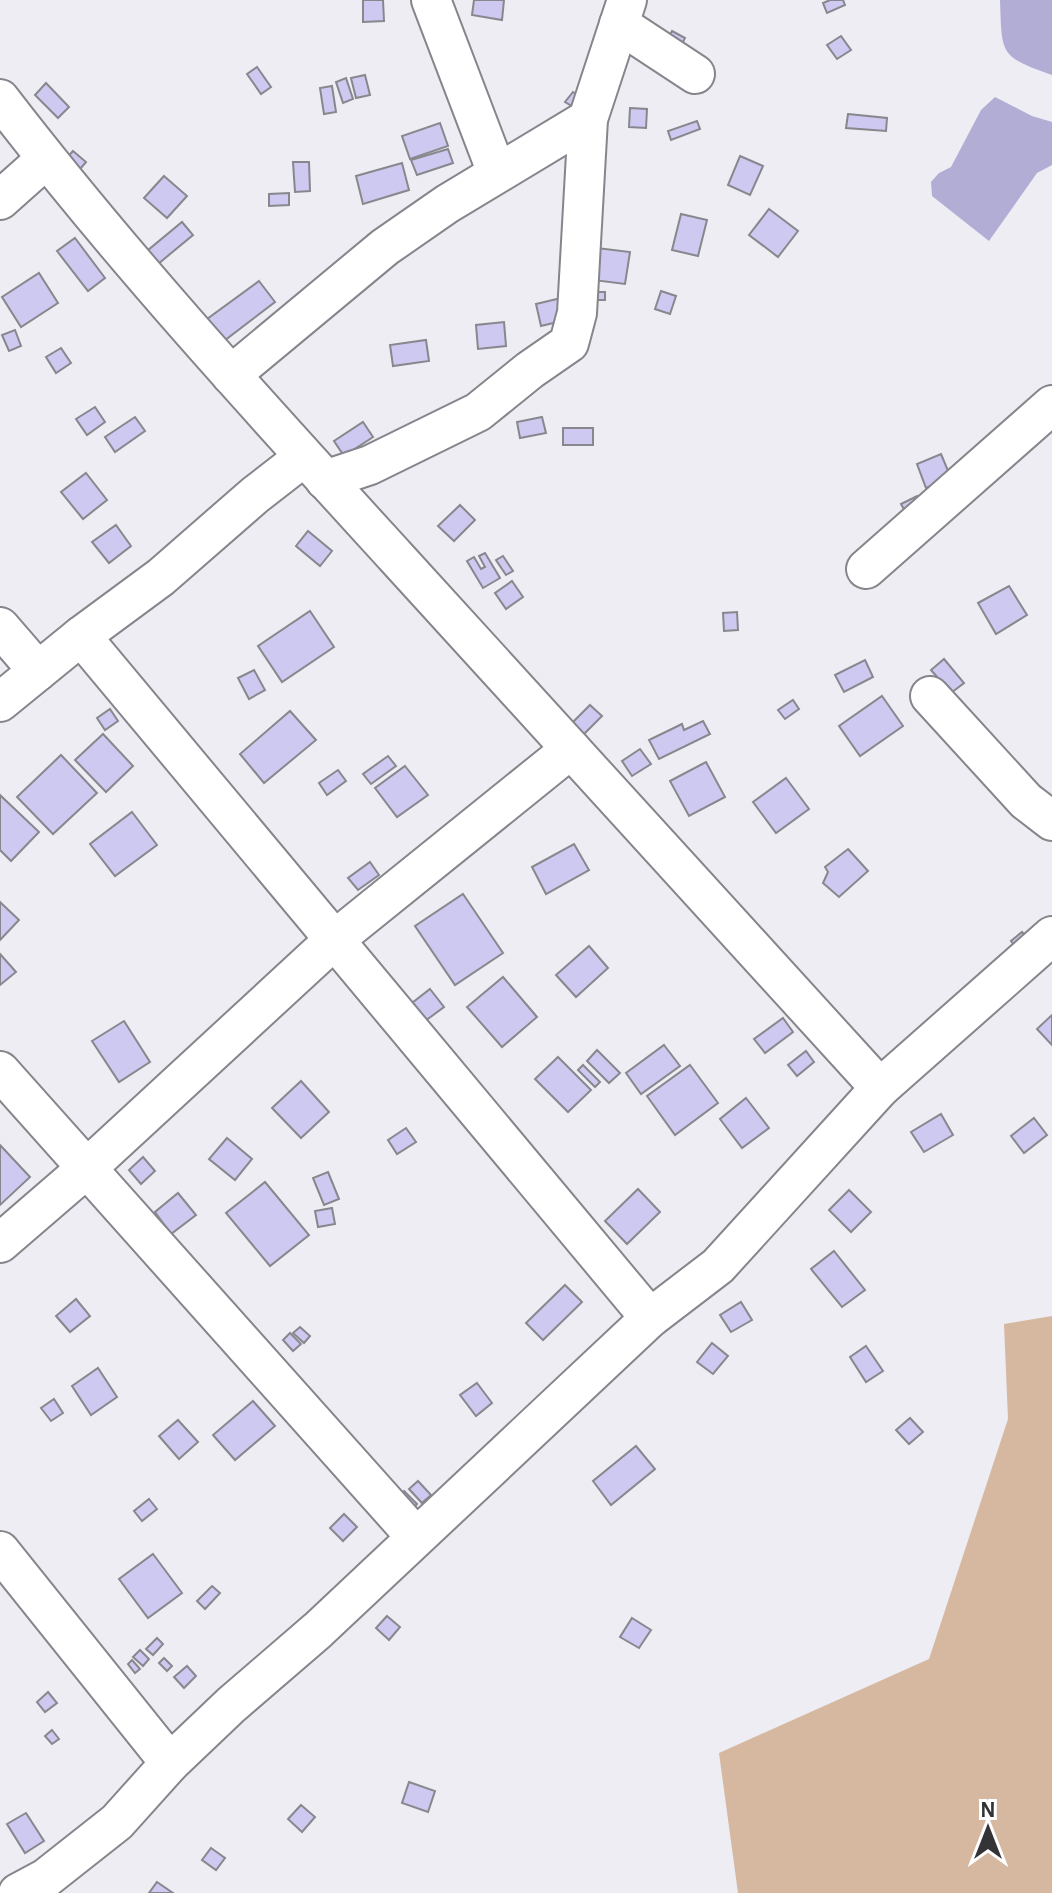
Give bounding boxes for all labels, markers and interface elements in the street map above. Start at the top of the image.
north arrow [948,1789,1028,1869]
text: N [980,1799,996,1821]

